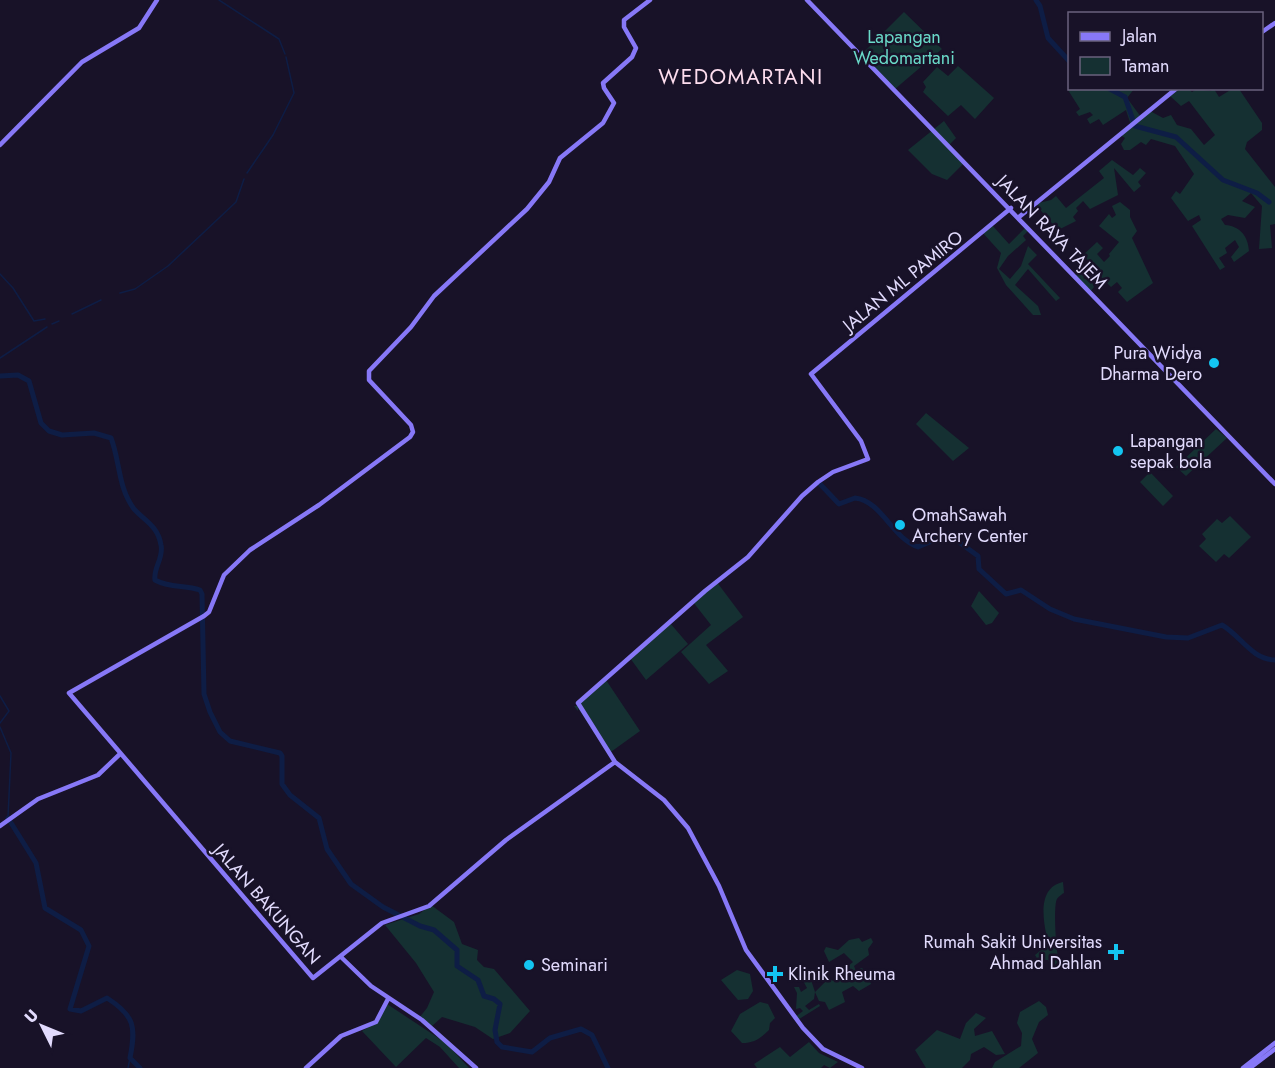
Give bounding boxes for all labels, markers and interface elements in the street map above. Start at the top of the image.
legend [1068,12,1263,90]
text: Jalan [1120,23,1157,49]
park label: Lapangan Wedomartani [853,24,955,71]
text: Taman [1122,53,1169,79]
district label: WEDOMARTANI [658,62,824,92]
street label: JALAN RAYA TAJEM [989,168,1113,295]
street label: JALAN ML PAMIRO [836,224,969,339]
place label: Pura Widya Dharma Dero [1100,340,1202,387]
marker: Pura Widya Dharma Dero [1207,356,1221,370]
place label: Lapangan sepak bola [1130,428,1212,475]
marker: Lapangan sepak bola [1111,444,1125,458]
place label: OmahSawah Archery Center [912,502,1029,549]
marker: OmahSawah Archery Center [893,518,907,532]
street label: JALAN BAKUNGAN [206,836,327,970]
place label: Rumah Sakit Universitas Ahmad Dahlan [923,929,1102,976]
marker: Rumah Sakit Universitas Ahmad Dahlan [1107,943,1125,961]
place label: Seminari [541,952,608,978]
marker: Seminari [522,958,536,972]
place label: Klinik Rheuma [788,961,895,987]
marker: Klinik Rheuma [766,965,784,983]
north arrow [12,996,72,1056]
text: U [19,1004,44,1028]

